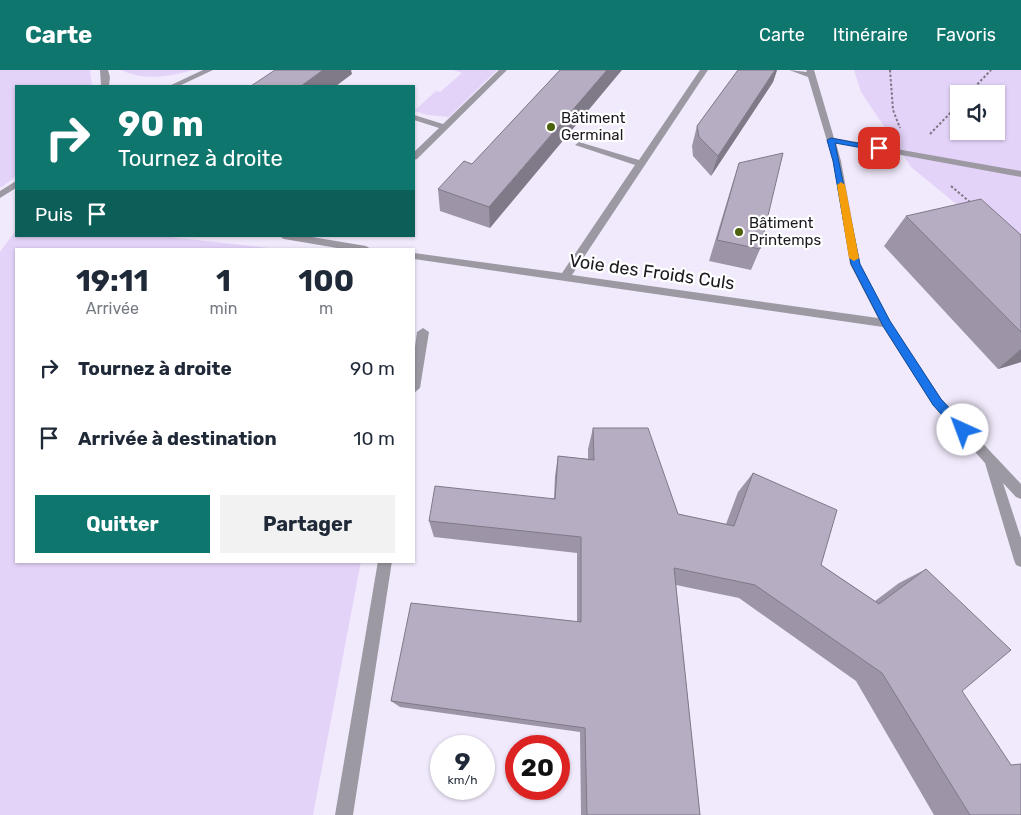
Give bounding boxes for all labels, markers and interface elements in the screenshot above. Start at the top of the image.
text: Carte [25,21,92,49]
text: Carte [759,24,805,46]
text: Itinéraire [833,24,908,46]
text: Favoris [936,24,996,46]
map controls [950,85,1005,140]
button: sound [950,85,1005,140]
text: 90 m [118,103,204,145]
icon: right [35,105,100,170]
place label: Bâtiment Germinal [561,109,625,144]
marker: Bâtiment Germinal [545,121,557,133]
pin [858,127,900,169]
icon: arrive [865,134,893,162]
text: Tournez à droite [118,145,283,172]
icon: arrive [83,200,111,228]
text: Puis [35,203,73,226]
place label: Bâtiment Printemps [749,214,821,249]
marker: Bâtiment Printemps [733,226,745,238]
street label: Voie des Froids Culs [568,250,736,294]
text: 19:11 [76,263,149,299]
text: 1 [216,263,231,299]
text: 100 [298,263,354,299]
text: Arrivée [86,299,139,318]
text: min [210,299,237,318]
text: m [319,299,333,318]
icon: right [35,354,63,382]
text: Tournez à droite [78,357,232,380]
text: 90 m [350,357,395,380]
position arrow [936,403,988,455]
icon: arrive [35,424,63,452]
text: Arrivée à destination [78,427,277,450]
text: 10 m [353,427,395,450]
button: Quitter [35,495,210,553]
button: Partager [220,495,395,553]
speed limit sign: 20 [505,735,570,800]
text: 9 [454,747,471,776]
text: km/h [448,773,477,787]

